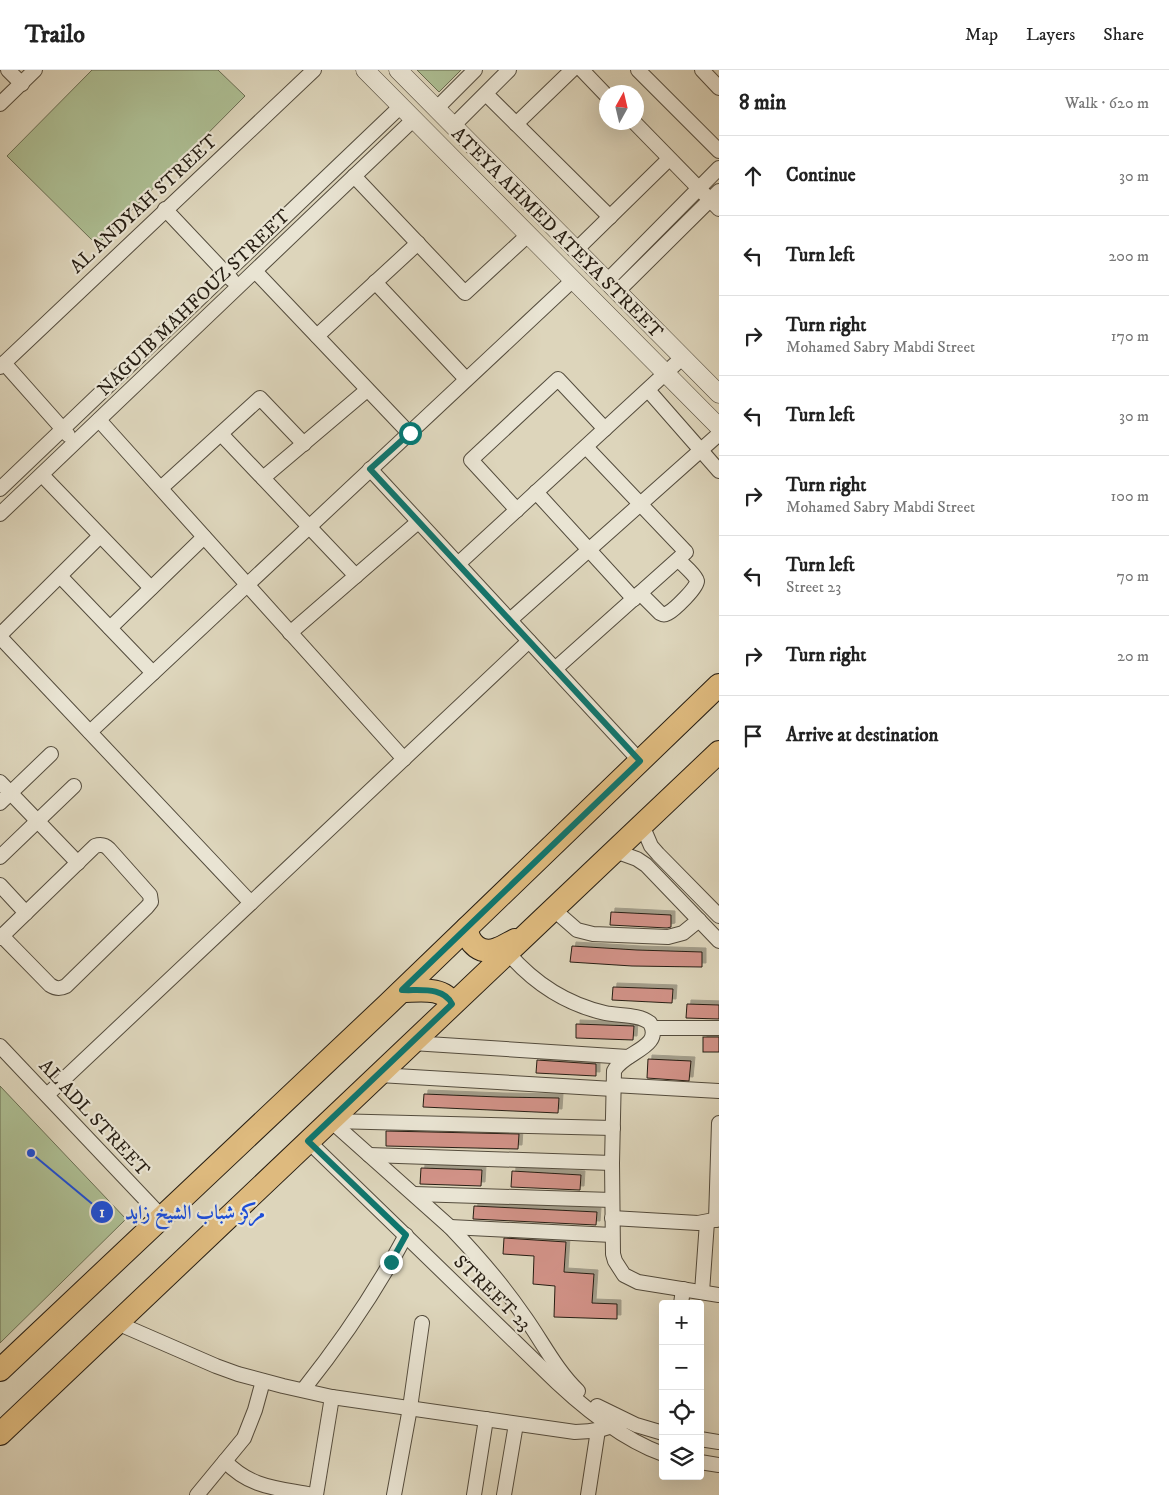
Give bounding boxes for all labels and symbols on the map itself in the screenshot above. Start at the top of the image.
north arrow [599,85,644,130]
street label: ATEYA AHMED ATEYA STREET [446,122,668,344]
street label: AL ANDYAH STREET [66,129,223,278]
street label: NAGUIB MAHFOUZ STREET [93,204,295,401]
route start [399,422,422,445]
street label: AL ADL STREET [34,1055,155,1182]
callout: مركز شباب الشيخ زايد [90,1195,275,1230]
text: مركز شباب الشيخ زايد [125,1201,265,1230]
text: 1 [99,1203,105,1222]
street label: STREET 23 [448,1250,536,1336]
route end [380,1251,403,1274]

